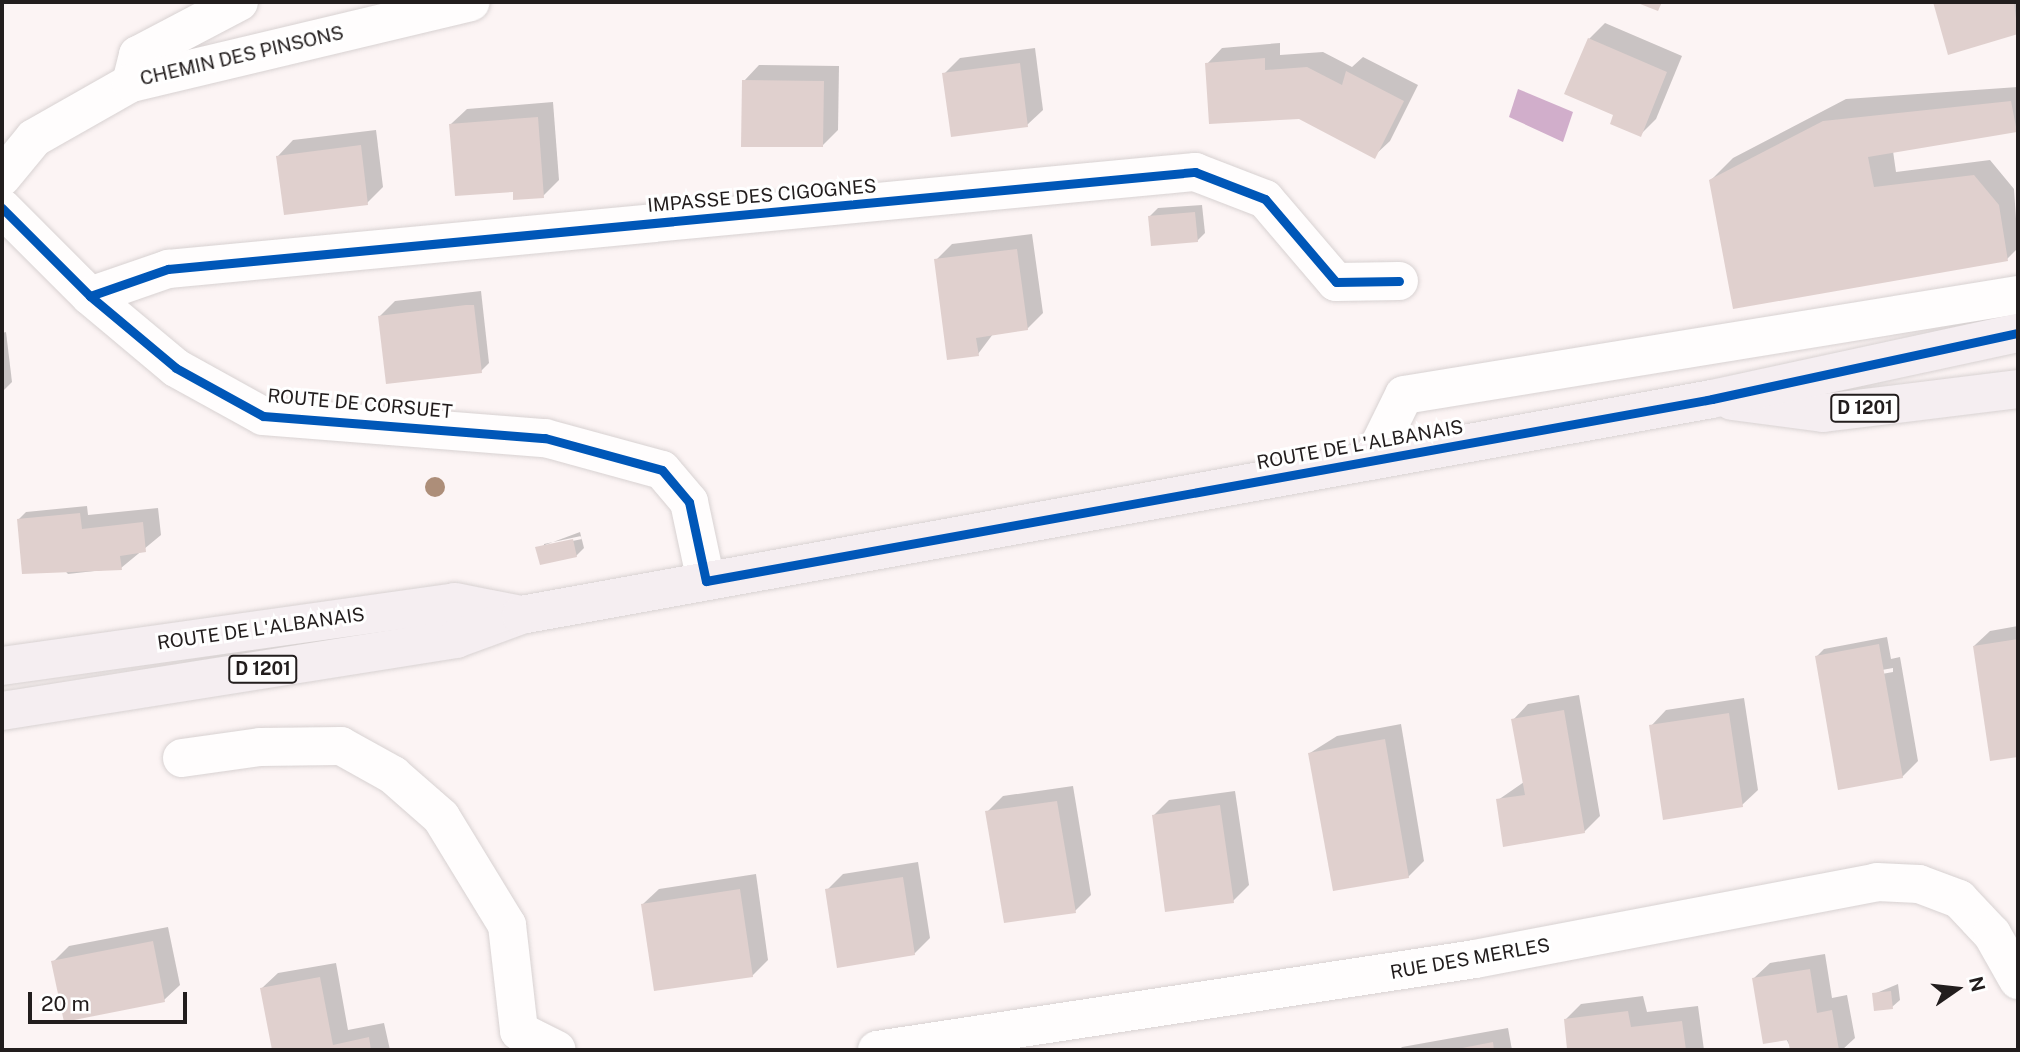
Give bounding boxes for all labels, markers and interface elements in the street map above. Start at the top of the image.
street label: CHEMIN DES PINSONS [138,21,346,91]
street label: IMPASSE DES CIGOGNES [647,175,877,217]
street label: ROUTE DE CORSUET [266,385,454,423]
road number: D 1201 [1830,394,1900,422]
street label: ROUTE DE L'ALBANAIS [1255,416,1465,474]
street label: ROUTE DE L'ALBANAIS [156,603,366,655]
road number: D 1201 [228,654,298,684]
street label: RUE DES MERLES [1388,934,1552,984]
north arrow [1922,954,1992,1024]
text: N [1965,974,1990,994]
scale bar [32,978,191,1022]
text: 20 m [41,991,90,1016]

